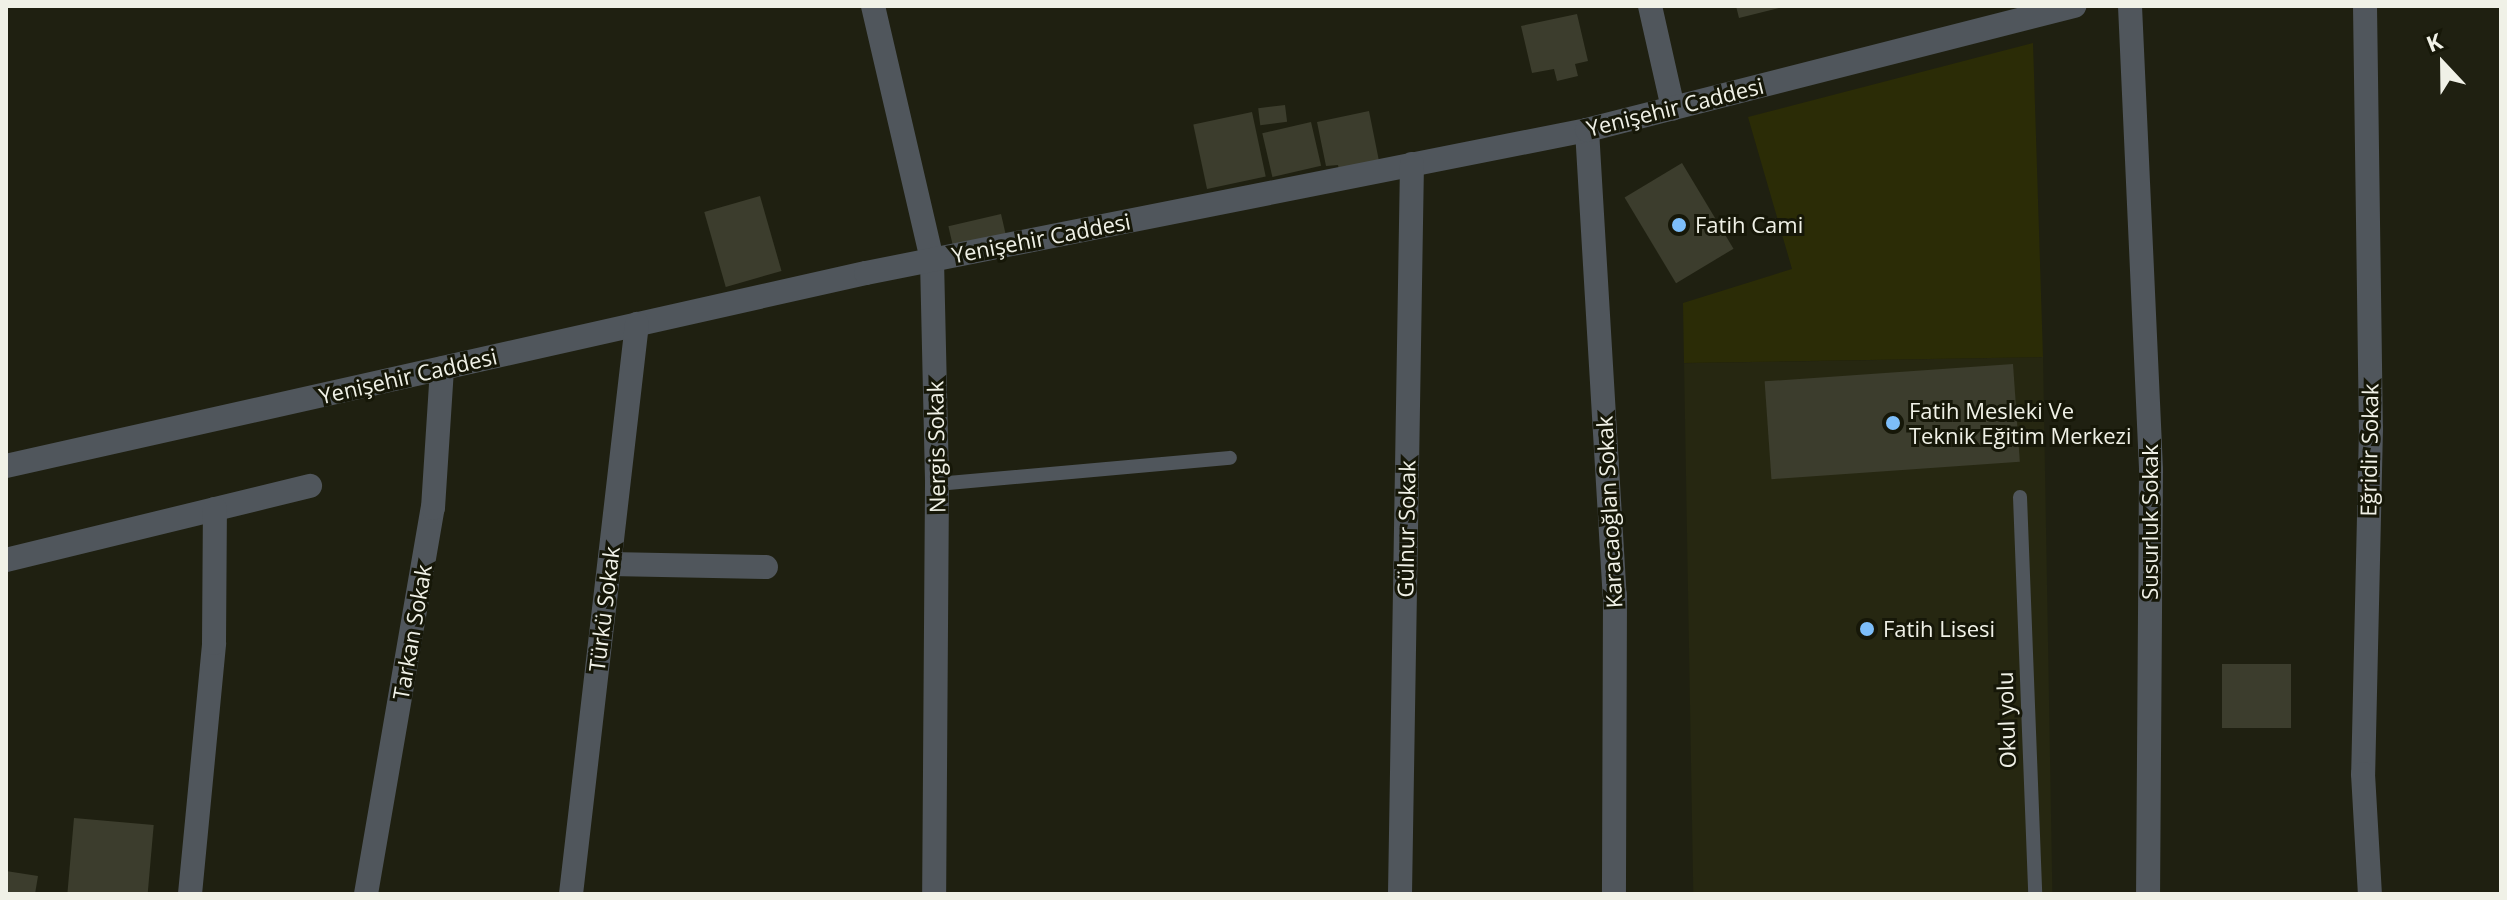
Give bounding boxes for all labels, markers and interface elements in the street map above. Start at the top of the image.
north arrow [2403,24,2483,104]
text: K [2422,25,2446,58]
street label: Yenişehir Caddesi [1584,72,1766,142]
street label: Yenişehir Caddesi [949,208,1133,268]
place label: Fatih Cami [1695,212,1803,238]
marker: Fatih Cami [1670,216,1688,234]
street label: Yenişehir Caddesi [317,343,499,409]
street label: Nergis Sokak [922,381,950,513]
street label: Eğridir Sokak [2355,383,2383,517]
place label: Fatih Mesleki Ve Teknik Eğitim Merkezi [1909,397,2131,448]
marker: Fatih Mesleki Ve Teknik Eğitim Merkezi [1884,414,1902,432]
street label: Karacaoğlan Sokak [1591,415,1627,609]
street label: Susurluk Sokak [2137,444,2163,600]
street label: Gülnur Sokak [1392,460,1420,598]
street label: Türkü Sokak [583,545,625,673]
street label: Tarkan Sokak [387,562,437,702]
place label: Fatih Lisesi [1883,616,1995,642]
marker: Fatih Lisesi [1858,620,1876,638]
street label: Okul yolu [1991,671,2021,769]

